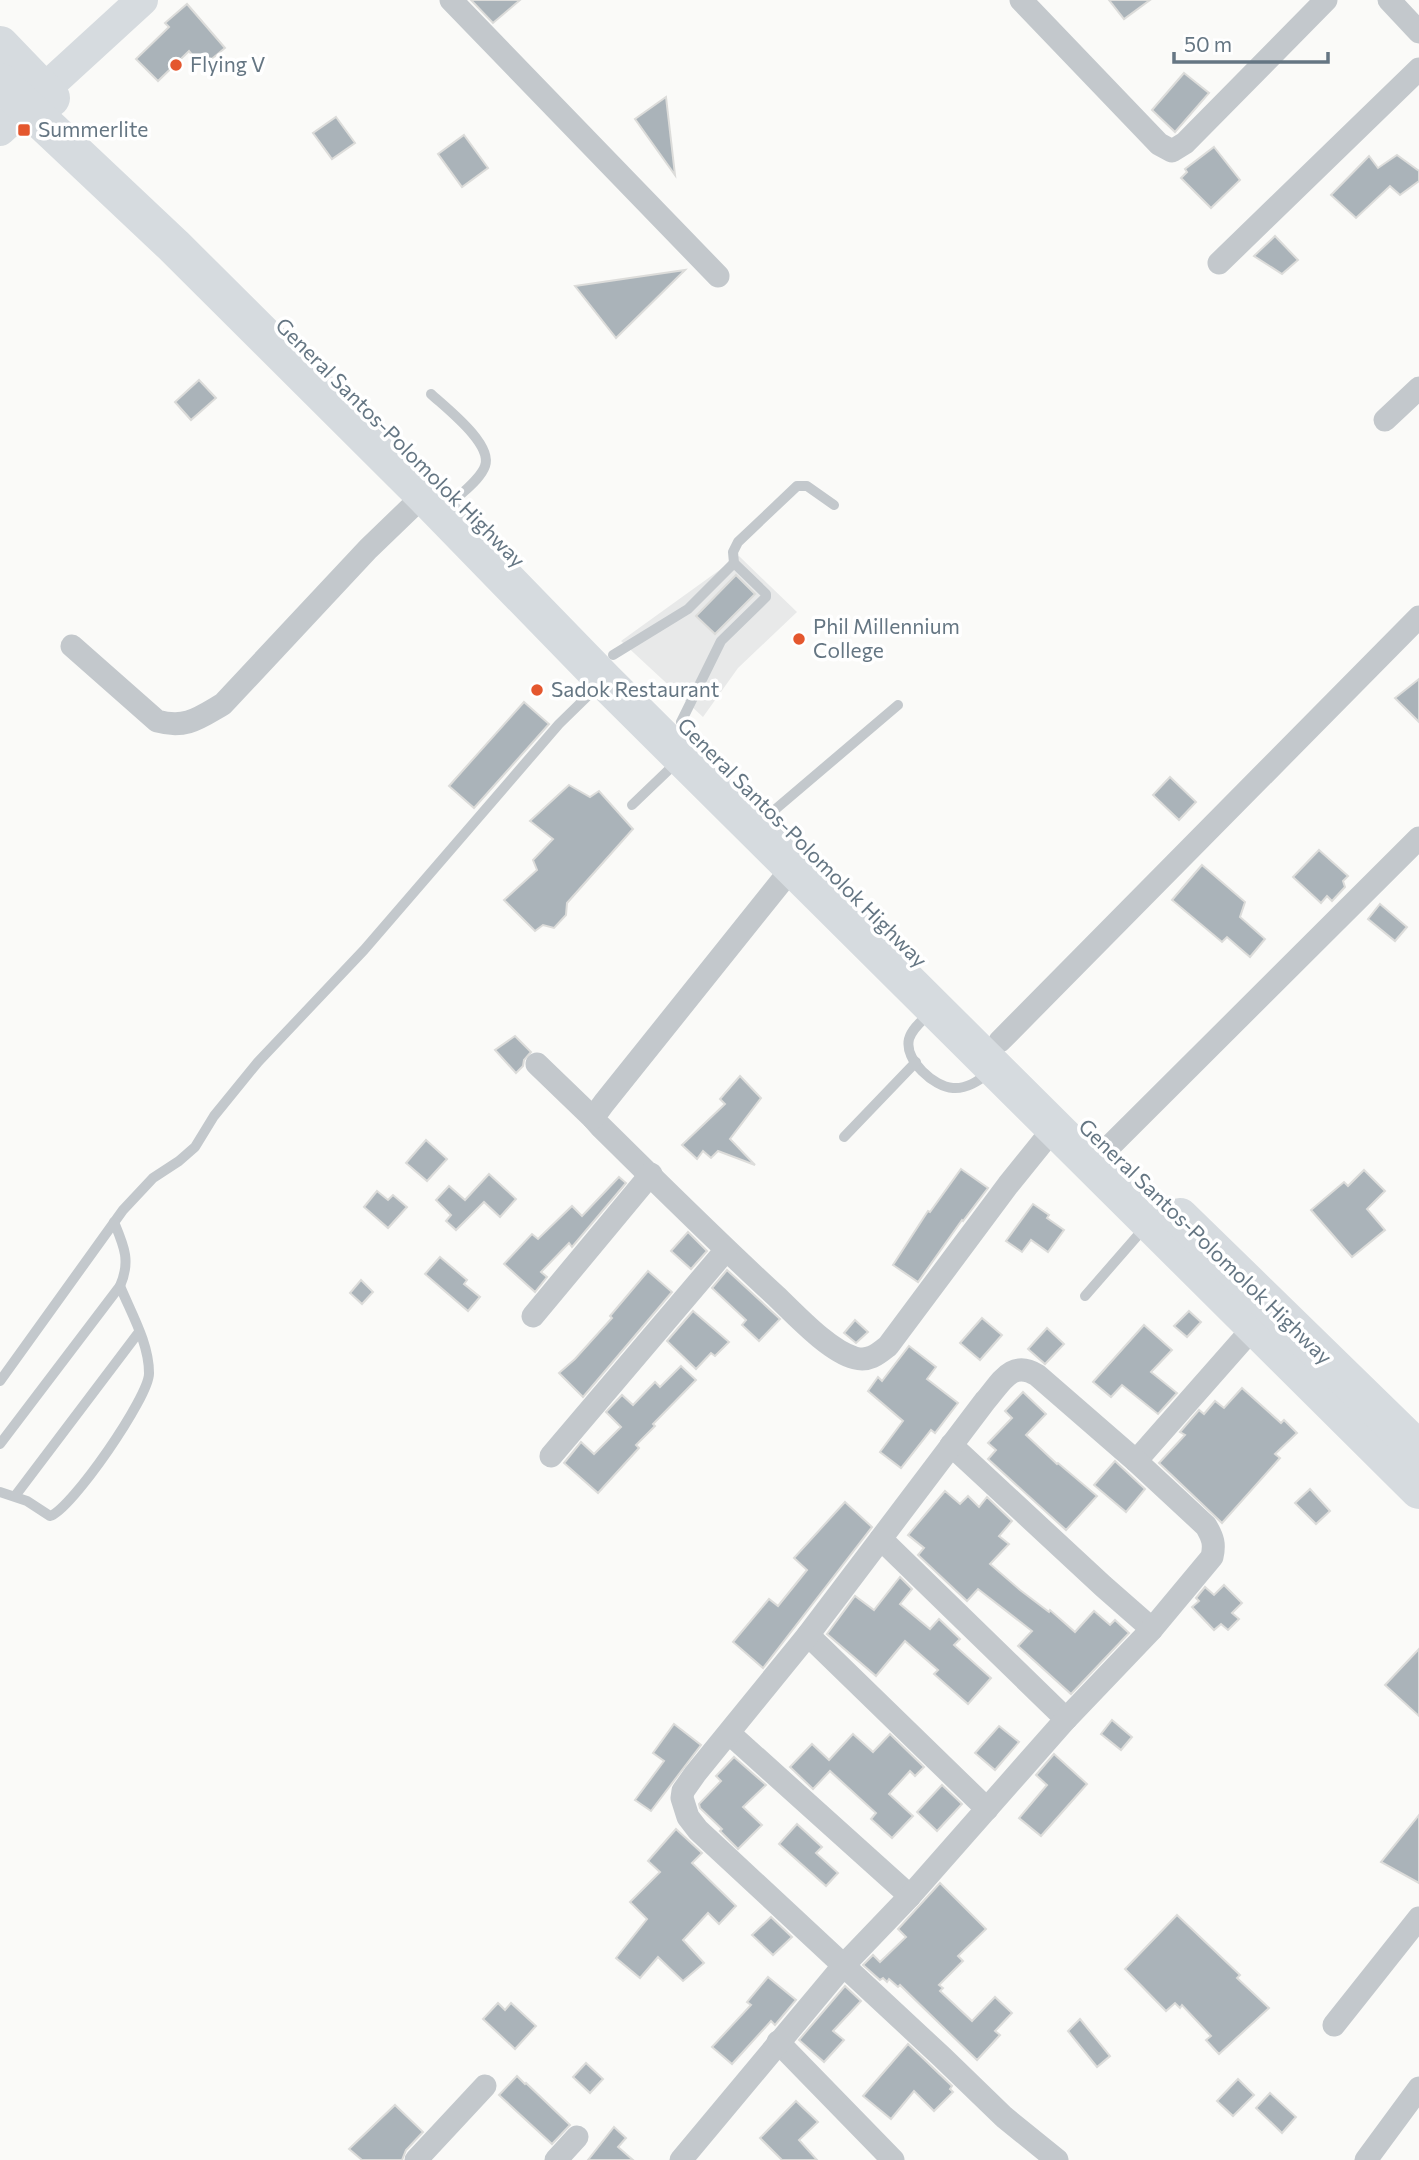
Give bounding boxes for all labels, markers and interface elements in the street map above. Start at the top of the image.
scale bar [1174,21,1328,65]
text: 50 m [1184,31,1232,56]
place label: Flying V [190,51,266,76]
marker: Flying V [168,57,184,73]
place label: Summerlite [38,116,148,141]
marker: Summerlite [16,122,32,138]
street label: General Santos-Polomolok Highway [271,312,531,572]
place label: Phil Millennium College [813,613,960,662]
marker: Phil Millennium College [791,631,807,647]
place label: Sadok Restaurant [551,676,719,701]
marker: Sadok Restaurant [529,682,545,698]
street label: General Santos-Polomolok Highway [673,712,933,972]
street label: General Santos-Polomolok Highway [1074,1113,1338,1369]

